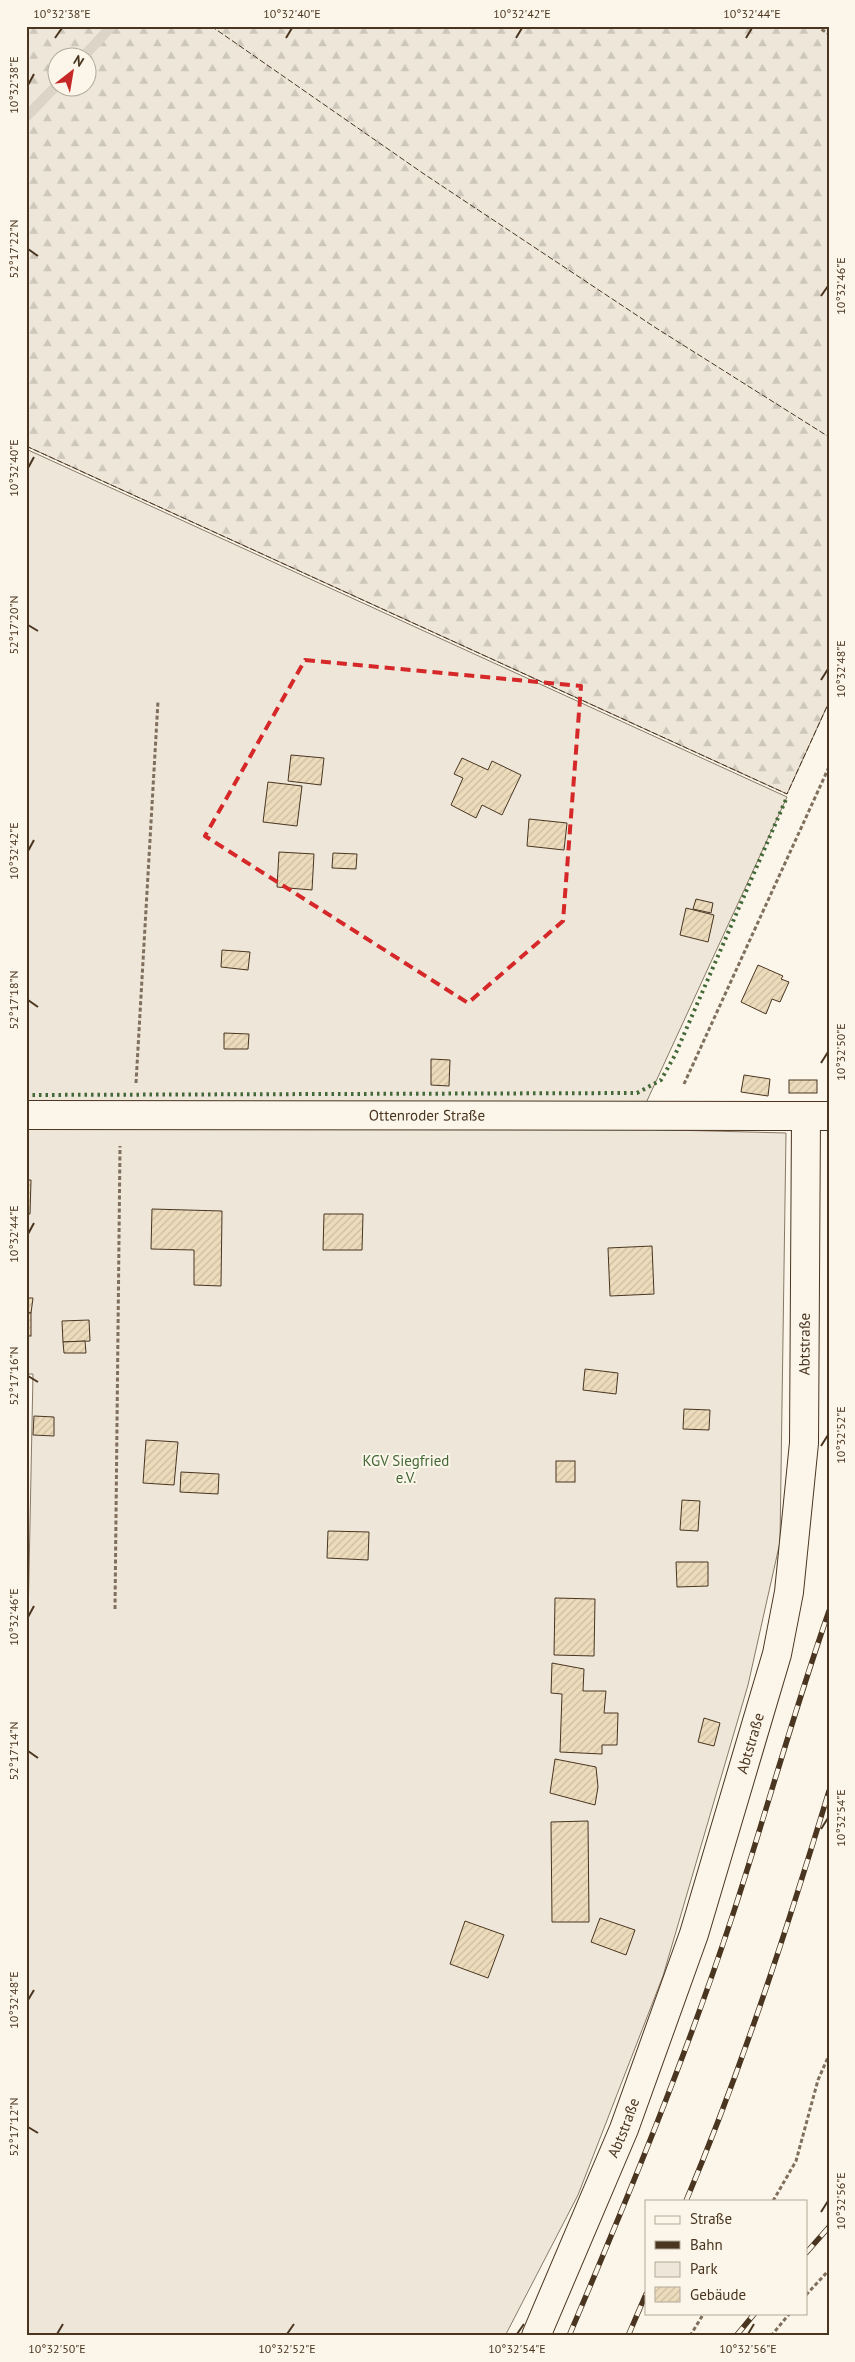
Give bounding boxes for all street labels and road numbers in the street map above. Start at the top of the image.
street label: Ottenroder Straße [369,1105,485,1125]
street label: Abtstraße [794,1313,814,1375]
street label: Abtstraße [732,1711,768,1776]
street label: Abtstraße [603,2095,643,2160]

